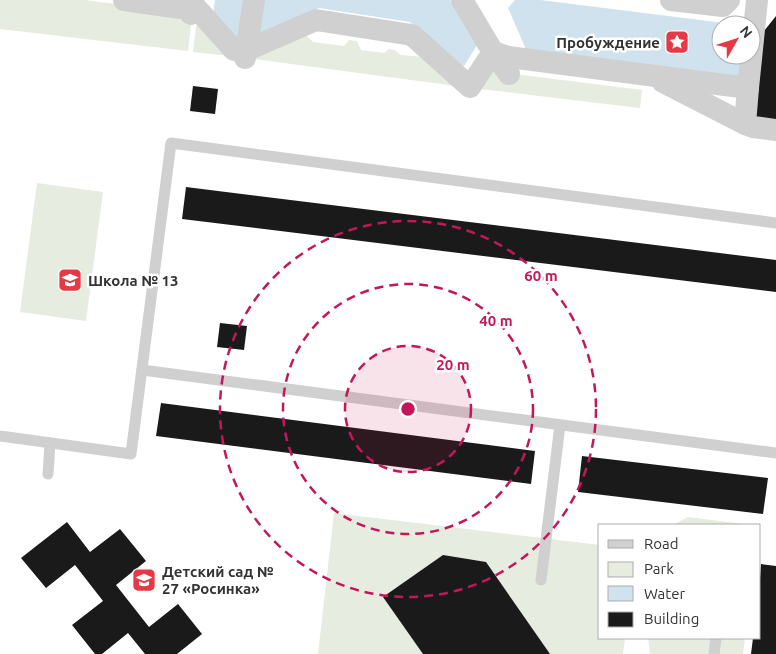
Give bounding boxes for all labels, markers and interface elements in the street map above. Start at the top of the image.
north arrow [711,15,761,65]
text: N [737,23,756,41]
place icon: Пробуждение [664,29,690,55]
place label: Пробуждение [556,34,660,51]
school or university icon: Школа № 13 [57,267,83,293]
text: 60 m [524,267,558,284]
place label: Школа № 13 [88,272,178,289]
text: 40 m [479,312,513,329]
text: 20 m [436,356,470,373]
centre of rings [399,400,417,418]
legend [598,524,761,639]
text: Road [644,535,679,552]
text: Park [644,560,674,577]
place label: Детский сад № 27 «Росинка» [162,563,274,597]
school or university icon: Детский сад № 27 «Росинка» [131,567,157,593]
text: Water [644,585,685,602]
text: Building [644,610,699,627]

